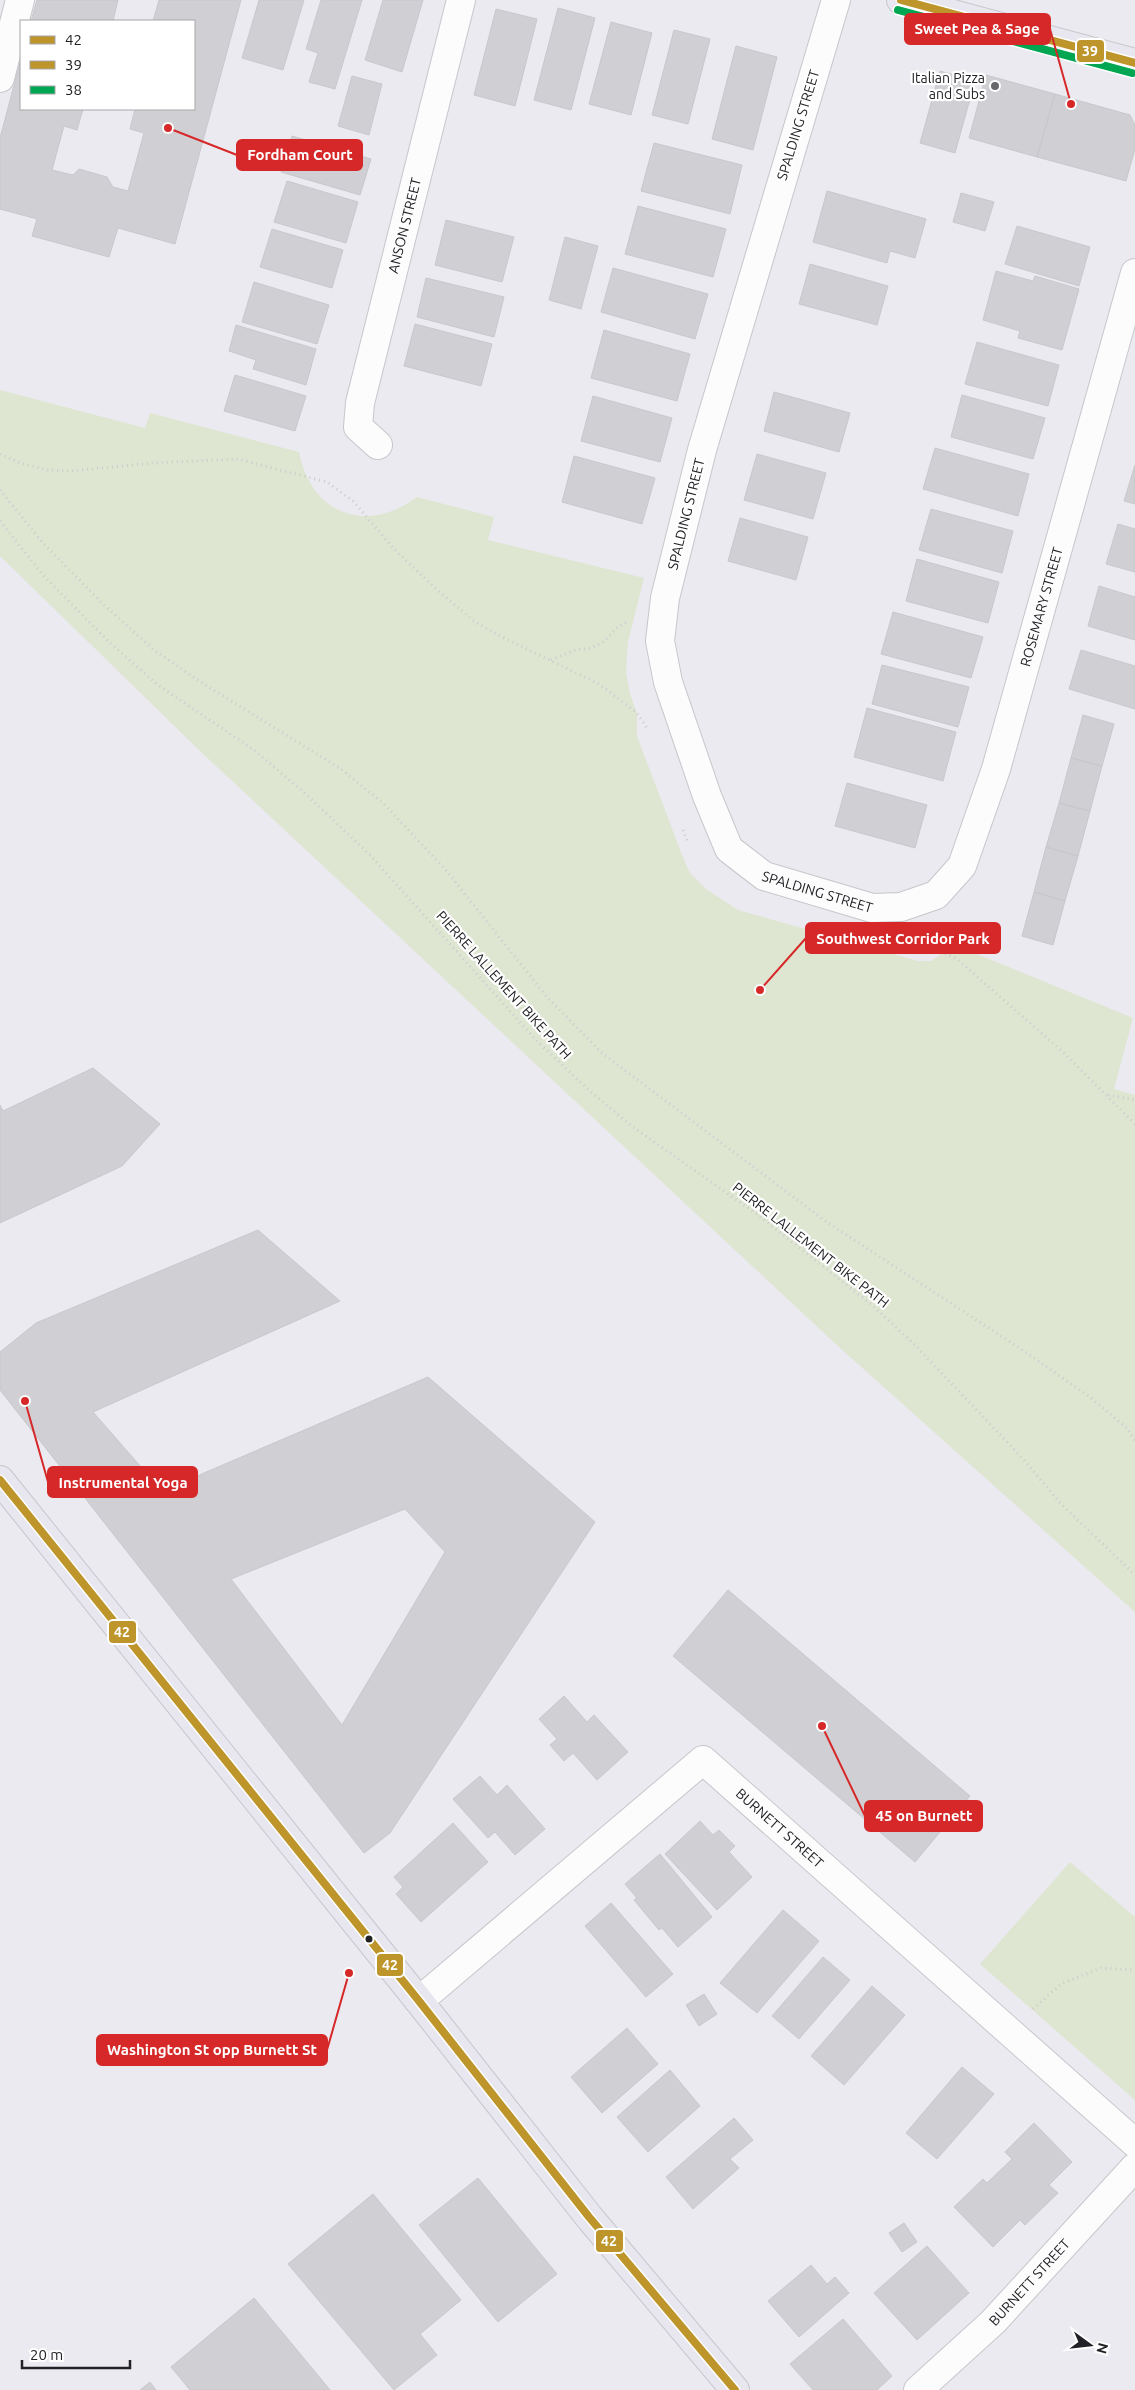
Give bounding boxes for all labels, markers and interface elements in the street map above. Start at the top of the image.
callout: Sweet Pea & Sage [905,14,1050,44]
legend [20,20,195,110]
text: Sweet Pea & Sage [914,20,1040,37]
text: 42 [65,31,82,48]
line badge: 39 [1076,39,1105,63]
text: 39 [1082,43,1098,59]
text: 39 [65,56,82,73]
street label: SPALDING STREET [774,68,822,182]
place label: Italian Pizza and Subs [911,70,985,102]
marker: Italian Pizza and Subs [989,80,1001,92]
text: 38 [65,81,82,98]
callout: Fordham Court [237,140,362,170]
text: Fordham Court [247,146,353,163]
street label: ANSON STREET [385,176,424,275]
street label: SPALDING STREET [664,456,708,572]
street label: ROSEMARY STREET [1017,545,1066,668]
street label: SPALDING STREET [760,868,875,916]
street label: PIERRE LALLEMENT BIKE PATH [433,908,575,1062]
callout: Southwest Corridor Park [806,923,1000,953]
text: Southwest Corridor Park [816,930,990,947]
street label: PIERRE LALLEMENT BIKE PATH [730,1179,892,1311]
callout: Instrumental Yoga [48,1467,197,1497]
text: Instrumental Yoga [58,1474,188,1491]
line badge: 42 [108,1620,137,1644]
text: 42 [114,1624,130,1640]
street label: BURNETT STREET [733,1785,827,1871]
callout: 45 on Burnett [865,1801,982,1831]
text: 45 on Burnett [875,1807,973,1824]
unlabelled marker [364,1934,374,1944]
line badge: 42 [376,1953,404,1977]
text: 42 [382,1957,398,1973]
callout: Washington St opp Burnett St [97,2035,327,2065]
text: Washington St opp Burnett St [107,2041,318,2058]
line badge: 42 [595,2229,624,2253]
text: 42 [601,2233,617,2249]
street label: BURNETT STREET [986,2236,1073,2329]
north arrow [1065,2320,1115,2370]
scale bar [22,2338,130,2370]
text: N [1093,2341,1112,2355]
text: 20 m [30,2346,63,2363]

